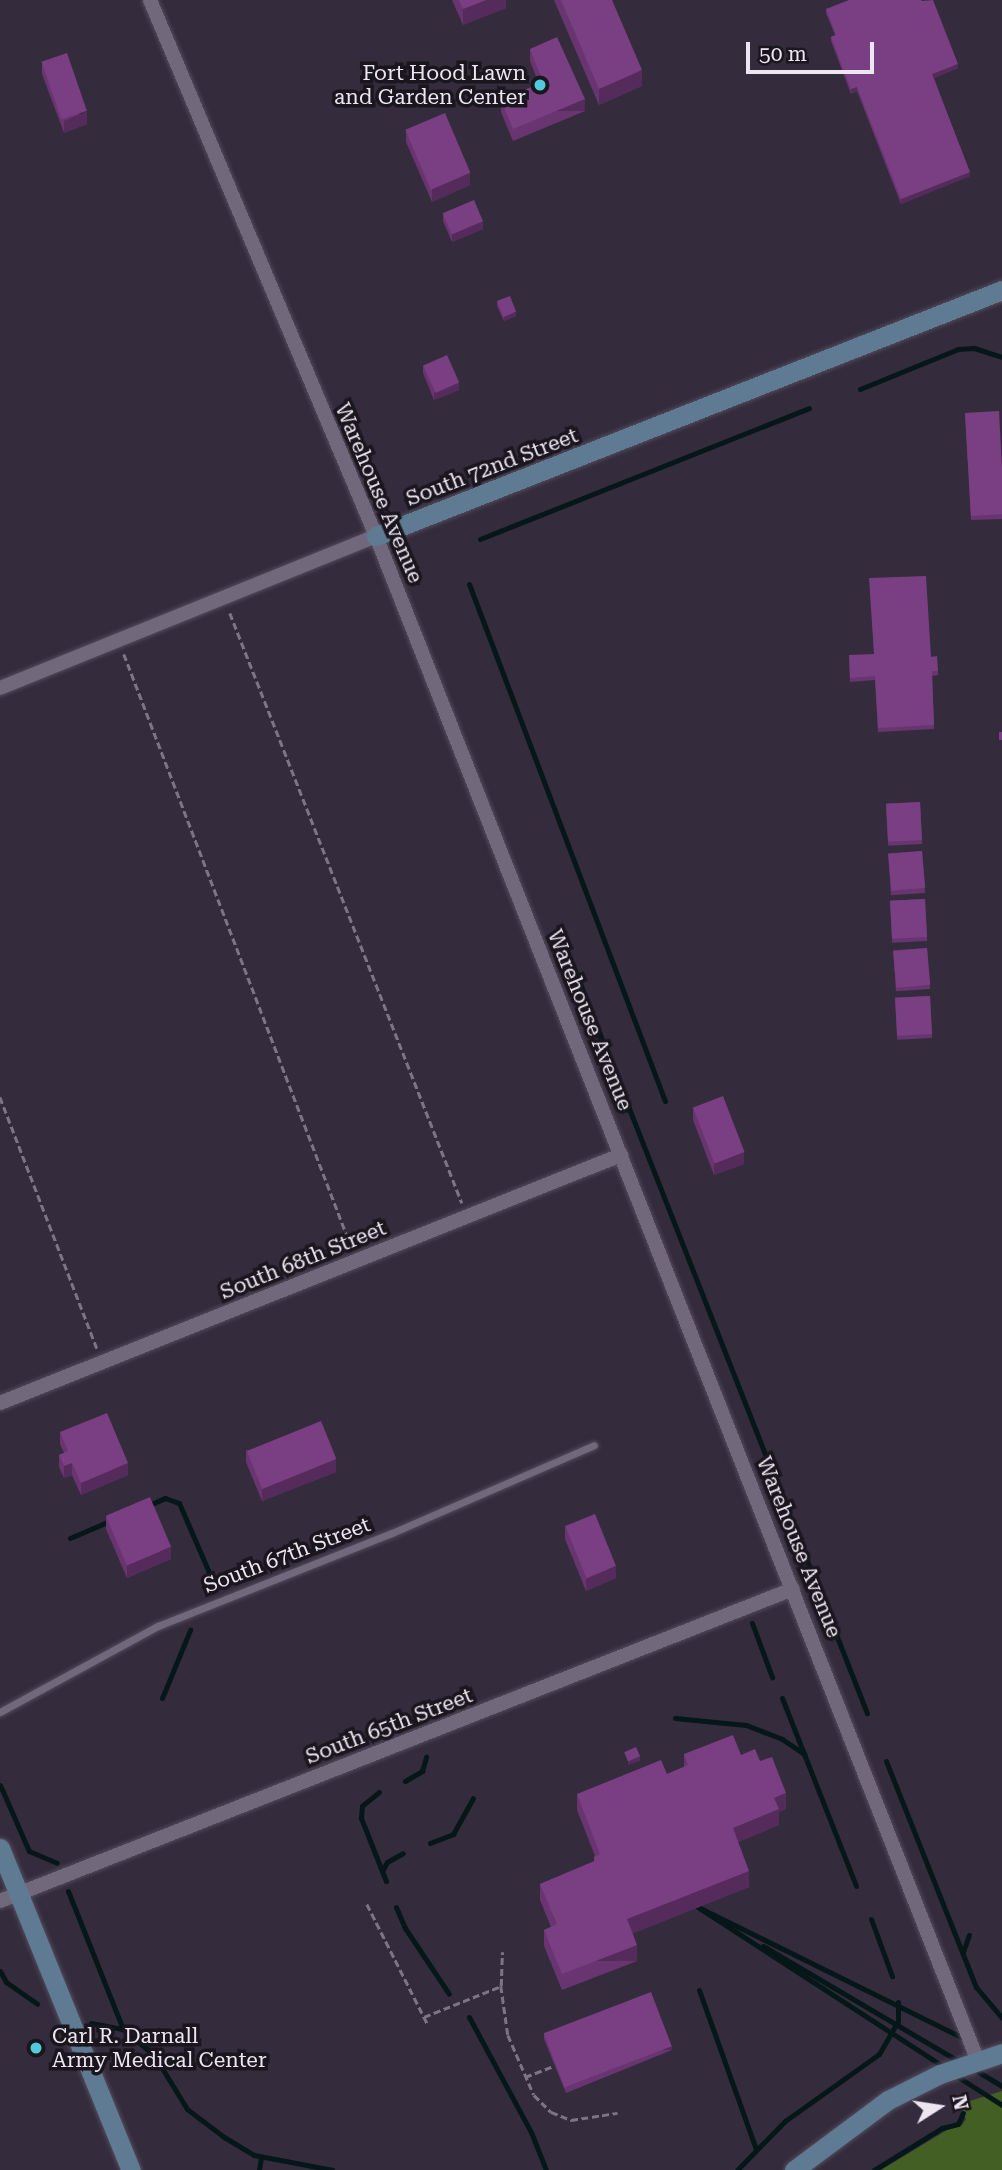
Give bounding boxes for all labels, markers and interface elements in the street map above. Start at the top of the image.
scale bar [750,28,878,72]
text: 50 m [759,42,807,66]
place label: Fort Hood Lawn and Garden Center [334,60,526,110]
marker: Fort Hood Lawn and Garden Center [532,77,548,93]
street label: Warehouse Avenue [330,399,428,587]
street label: South 72nd Street [402,423,582,511]
street label: Warehouse Avenue [542,926,638,1114]
street label: South 68th Street [216,1215,390,1305]
street label: Warehouse Avenue [751,1453,847,1641]
street label: South 67th Street [200,1512,374,1598]
street label: South 65th Street [302,1683,476,1769]
place label: Carl R. Darnall Army Medical Center [52,2023,267,2073]
marker: Carl R. Darnall Army Medical Center [26,2038,46,2058]
north arrow [904,2072,974,2142]
text: N [947,2093,973,2112]

